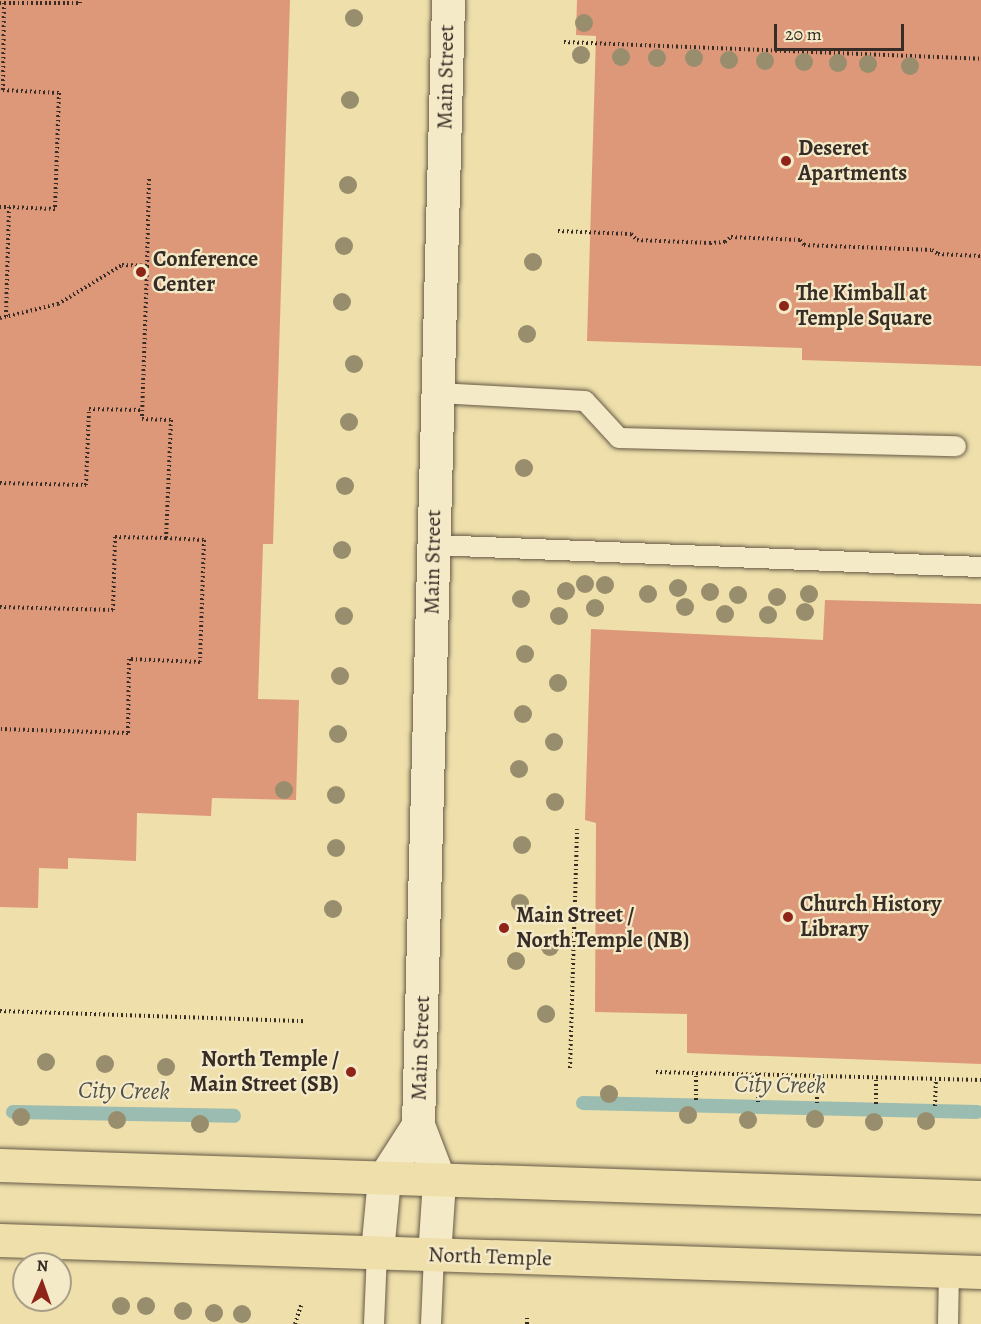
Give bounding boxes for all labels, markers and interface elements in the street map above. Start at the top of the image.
scale bar [777,12,908,50]
text: 20 m [785,22,822,46]
street label: Main Street [432,24,460,130]
place label: Deseret Apartments [798,135,907,186]
marker: Deseret Apartments [779,154,793,168]
place label: Conference Center [153,246,258,298]
marker: Conference Center [134,265,148,279]
place label: The Kimball at Temple Square [796,280,932,332]
marker: The Kimball at Temple Square [777,299,791,313]
street label: Main Street [419,509,447,615]
place label: Church History Library [800,891,941,942]
place label: Main Street / North Temple (NB) [516,902,689,954]
marker: Church History Library [781,910,795,924]
marker: Main Street / North Temple (NB) [497,921,511,935]
street label: Main Street [406,995,436,1101]
place label: North Temple / Main Street (SB) [190,1046,339,1098]
marker: North Temple / Main Street (SB) [344,1065,358,1079]
water label: City Creek [734,1070,826,1100]
water label: City Creek [78,1076,170,1106]
street label: North Temple [428,1242,552,1272]
north arrow [12,1252,72,1312]
text: N [36,1255,49,1277]

